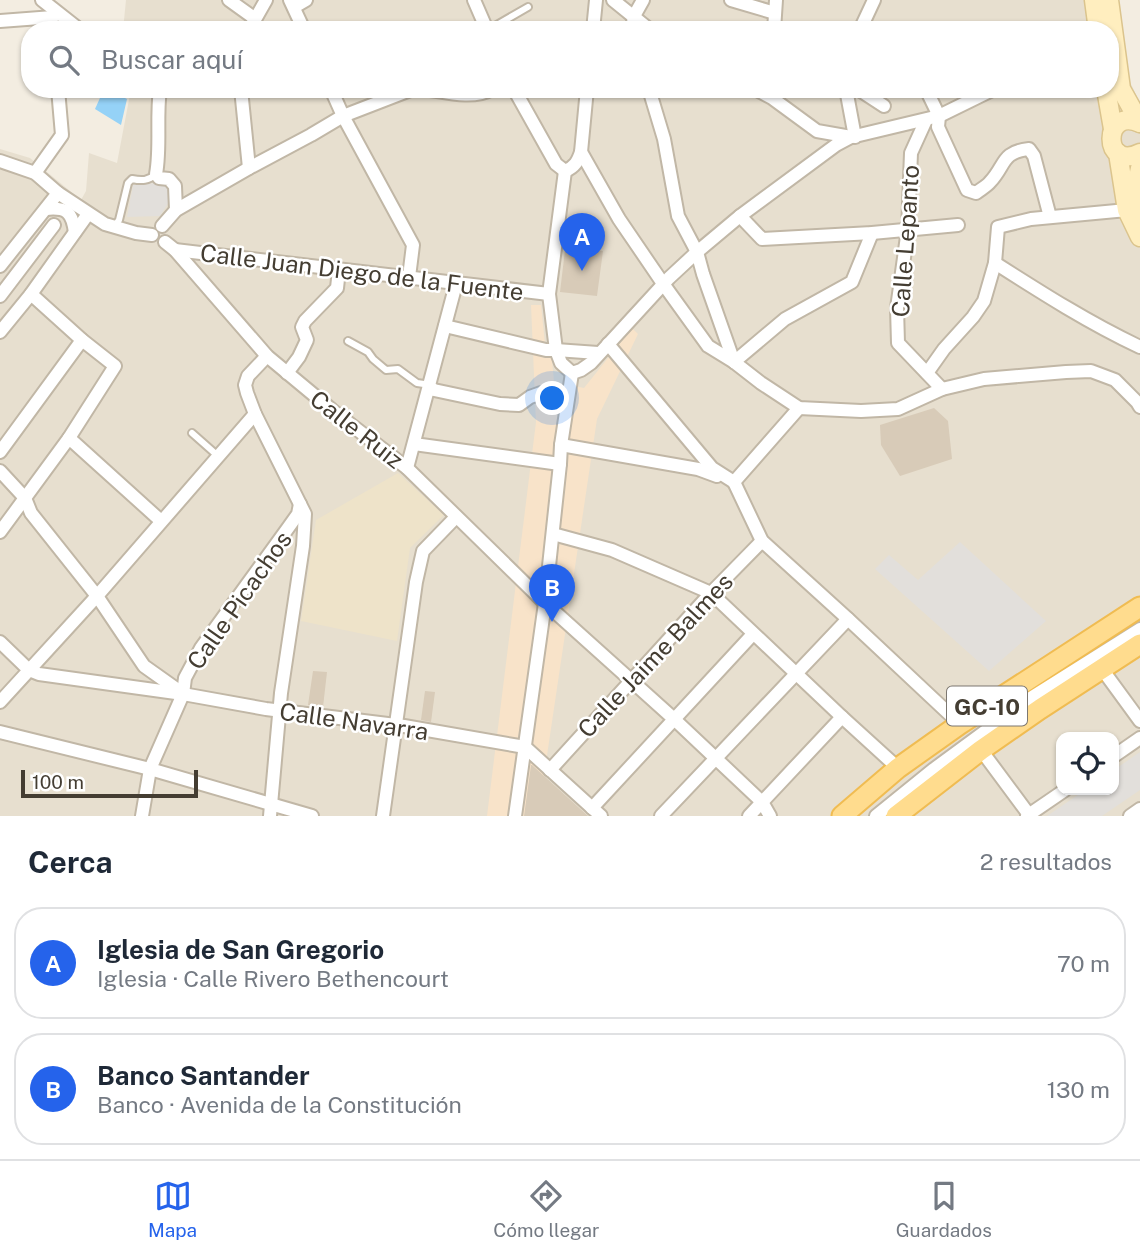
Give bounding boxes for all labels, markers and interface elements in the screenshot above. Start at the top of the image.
search box [21,21,1119,98]
icon: search [45,41,83,79]
text: Buscar aquí [101,44,243,75]
street label: Calle Lepanto [886,164,924,318]
pin: A [559,213,605,271]
street label: Calle Juan Diego de la Fuente [199,238,525,306]
your location [535,381,569,415]
street label: Calle Ruiz [305,384,409,474]
street label: Calle Picachos [181,526,297,674]
pin: B [529,564,575,622]
street label: Calle Jaime Balmes [572,567,738,743]
road number: GC-10 [947,686,1027,726]
street label: Calle Navarra [278,697,430,745]
map controls [1056,732,1119,795]
button: locate [1056,732,1119,795]
scale bar [21,767,198,799]
text: 100 m [32,771,84,793]
text: Cerca [28,844,113,880]
text: 2 resultados [980,848,1112,875]
text: Iglesia de San Gregorio [97,934,384,965]
text: A [45,950,61,977]
text: 70 m [1057,950,1110,977]
text: Iglesia · Calle Rivero Bethencourt [97,965,449,992]
text: Banco Santander [97,1060,310,1091]
text: B [45,1076,61,1103]
text: 130 m [1047,1076,1110,1103]
text: Banco · Avenida de la Constitución [97,1091,462,1118]
tab: Mapa [148,1177,197,1241]
tab: Cómo llegar [493,1177,600,1241]
tab: Guardados [896,1177,992,1241]

